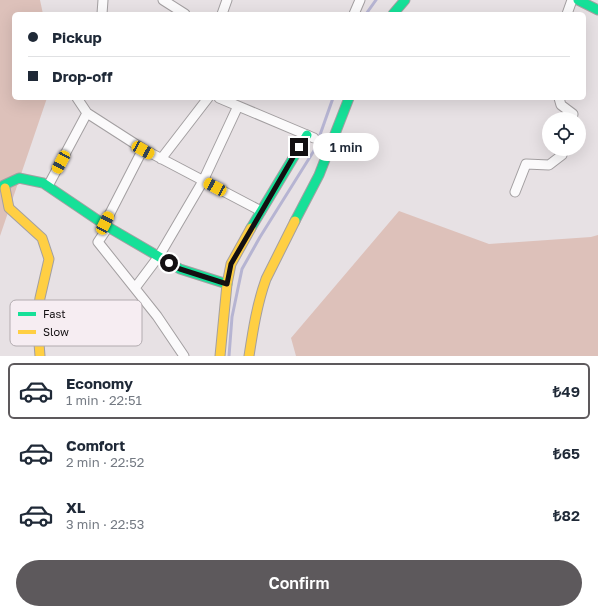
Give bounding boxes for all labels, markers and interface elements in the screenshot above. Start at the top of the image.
text: Pickup [52,28,102,46]
text: Drop-off [52,67,112,85]
map controls [542,112,586,156]
button: locate [542,112,586,156]
callout: 1 min [313,133,379,161]
route end [290,138,308,156]
car [130,139,156,161]
text: 1 min [330,139,362,155]
car [50,149,72,175]
car [202,176,228,198]
car [94,210,116,236]
route start [160,254,178,272]
legend [10,300,142,346]
text: Fast [43,307,66,320]
text: Slow [43,325,69,338]
icon: car [18,373,54,409]
text: Economy [66,374,133,392]
text: ₺49 [553,382,580,400]
text: 1 min · 22:51 [66,392,142,408]
icon: car [18,435,54,471]
text: Comfort [66,436,125,454]
text: ₺65 [553,444,580,462]
text: 2 min · 22:52 [66,454,144,470]
icon: car [18,497,54,533]
text: XL [66,498,85,516]
text: ₺82 [553,506,580,524]
text: 3 min · 22:53 [66,516,144,532]
button: Confirm [16,560,582,606]

